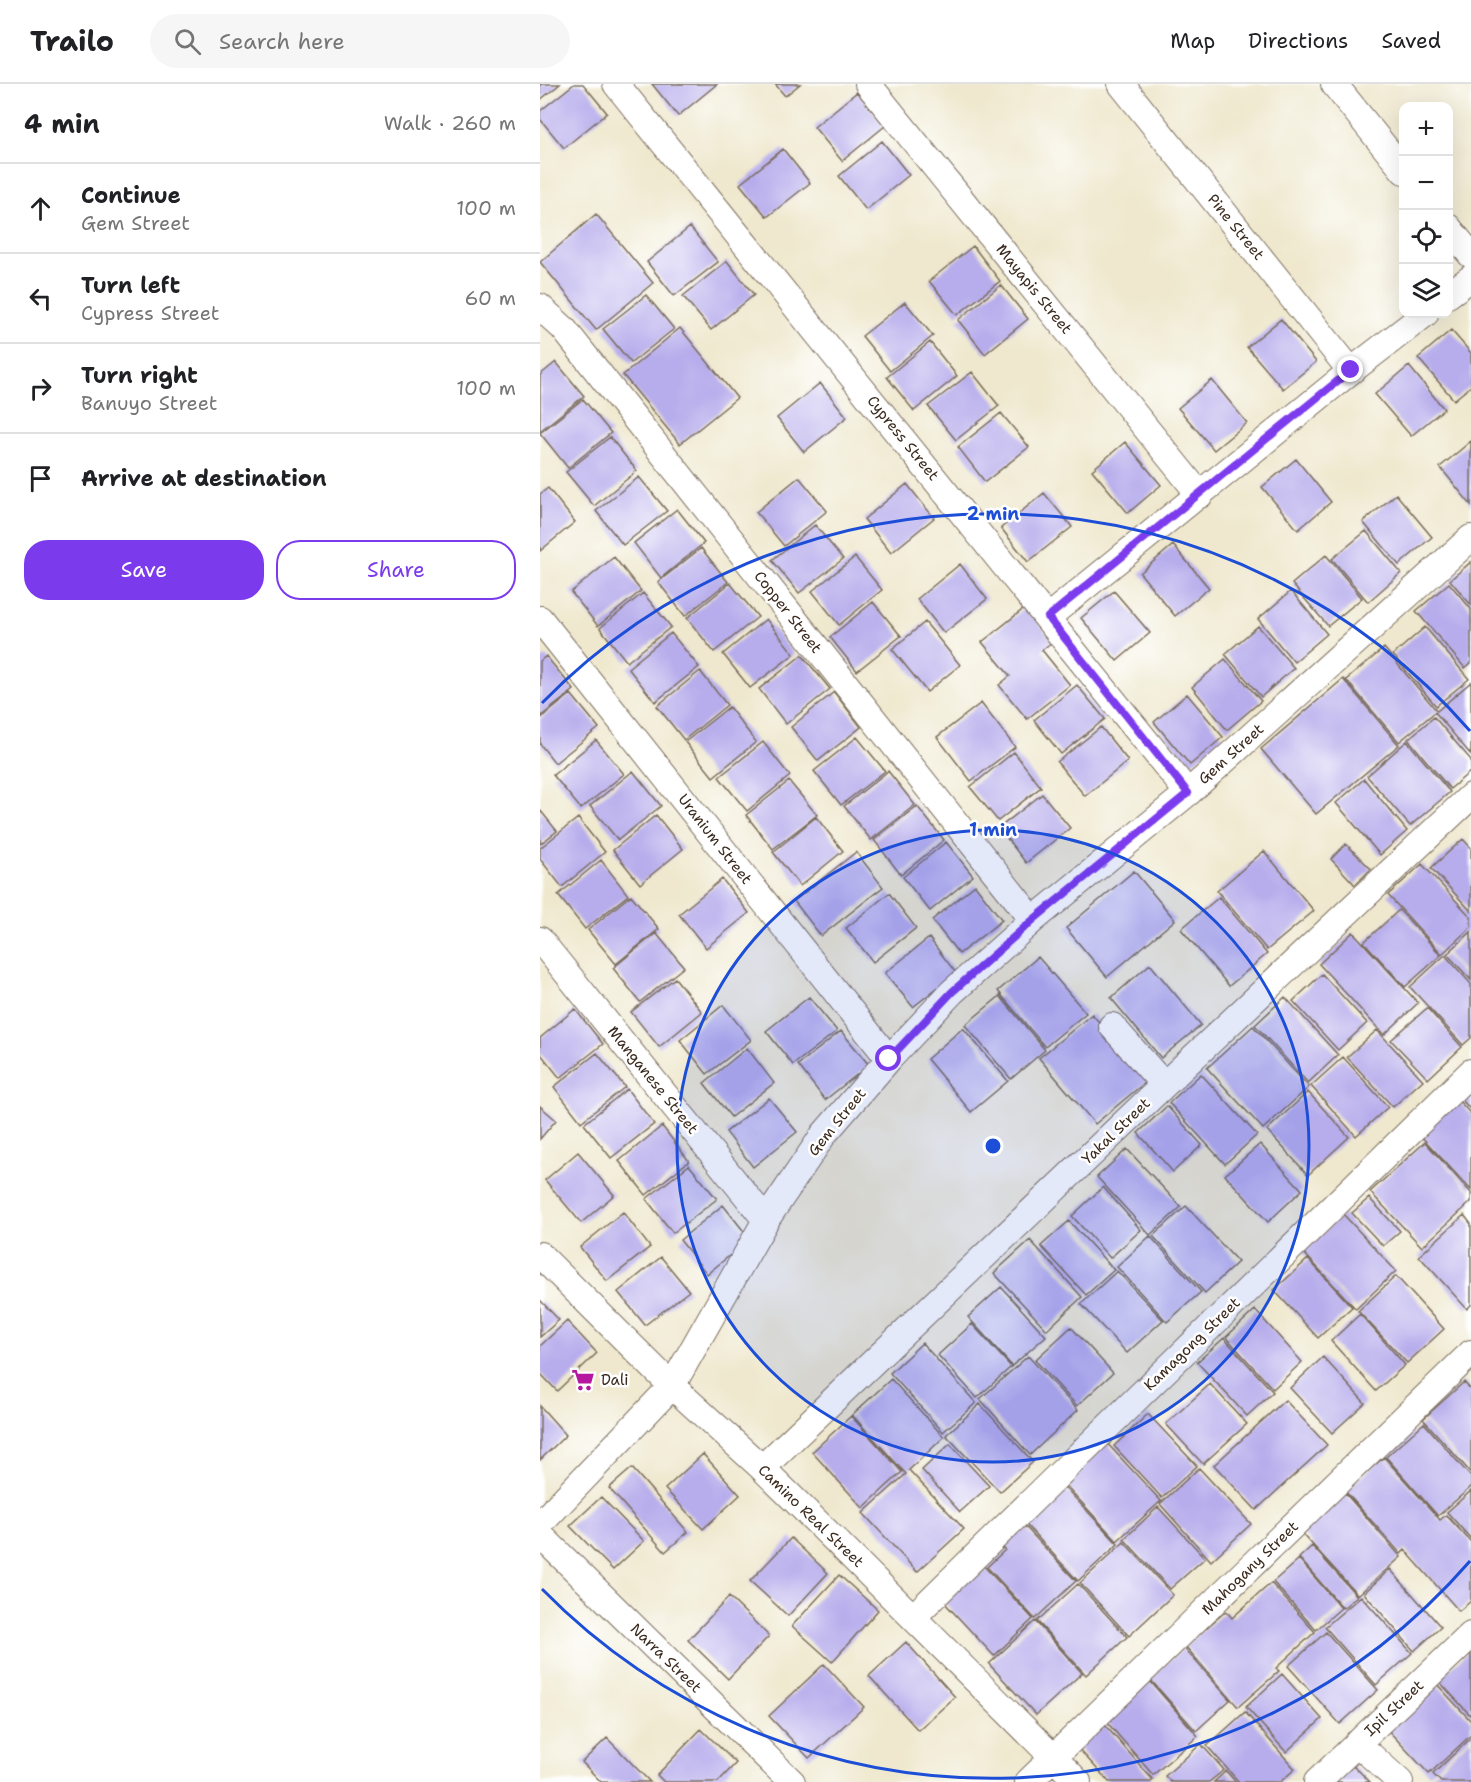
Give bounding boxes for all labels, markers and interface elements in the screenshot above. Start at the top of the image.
search box [150,14,570,68]
text: Trailo [30,22,114,60]
icon: search [171,25,204,58]
text: Search here [219,27,345,56]
text: Map [1170,27,1215,55]
text: Directions [1248,27,1348,55]
text: Saved [1381,27,1441,55]
map controls [1399,102,1453,318]
button: + [1399,102,1453,156]
text: 4 min [24,106,100,141]
text: Walk · 260 m [384,110,516,136]
button: − [1399,156,1453,210]
text: Continue [81,181,181,210]
street label: Pine Street [1203,190,1269,264]
icon: ahead [24,192,57,225]
text: 100 m [456,195,516,221]
text: Gem Street [81,210,190,236]
button: locate [1399,210,1453,264]
street label: Mayapis Street [992,240,1076,338]
button: layers [1399,264,1453,318]
text: Turn left [81,271,180,300]
icon: left [24,282,57,315]
text: 60 m [464,285,516,311]
text: Cypress Street [81,300,220,326]
route end [1337,356,1363,382]
text: Turn right [81,361,198,390]
icon: right [24,372,57,405]
text: 100 m [456,375,516,401]
text: Banuyo Street [81,390,218,416]
street label: Cypress Street [863,391,943,485]
icon: arrive [24,462,57,495]
text: Arrive at destination [81,464,327,493]
text: 2 min [967,502,1019,526]
button: Save [24,540,264,600]
button: Share [276,540,516,600]
street label: Copper Street [750,567,826,657]
street label: Gem Street [1194,719,1268,789]
street label: Uranium Street [673,790,757,888]
text: 1 min [969,818,1017,842]
street label: Manganese Street [603,1022,703,1138]
route start [875,1045,901,1071]
street label: Gem Street [803,1084,871,1160]
street label: Yakal Street [1077,1093,1155,1169]
centre of rings [983,1136,1003,1156]
street label: Kamagong Street [1140,1293,1244,1395]
supermarket icon: Dali [570,1367,596,1393]
place label: Dali [601,1370,629,1390]
street label: Camino Real Street [754,1460,868,1572]
street label: Mahogany Street [1197,1517,1303,1619]
street label: Narra Street [626,1619,706,1697]
street label: Ipil Street [1360,1675,1428,1741]

